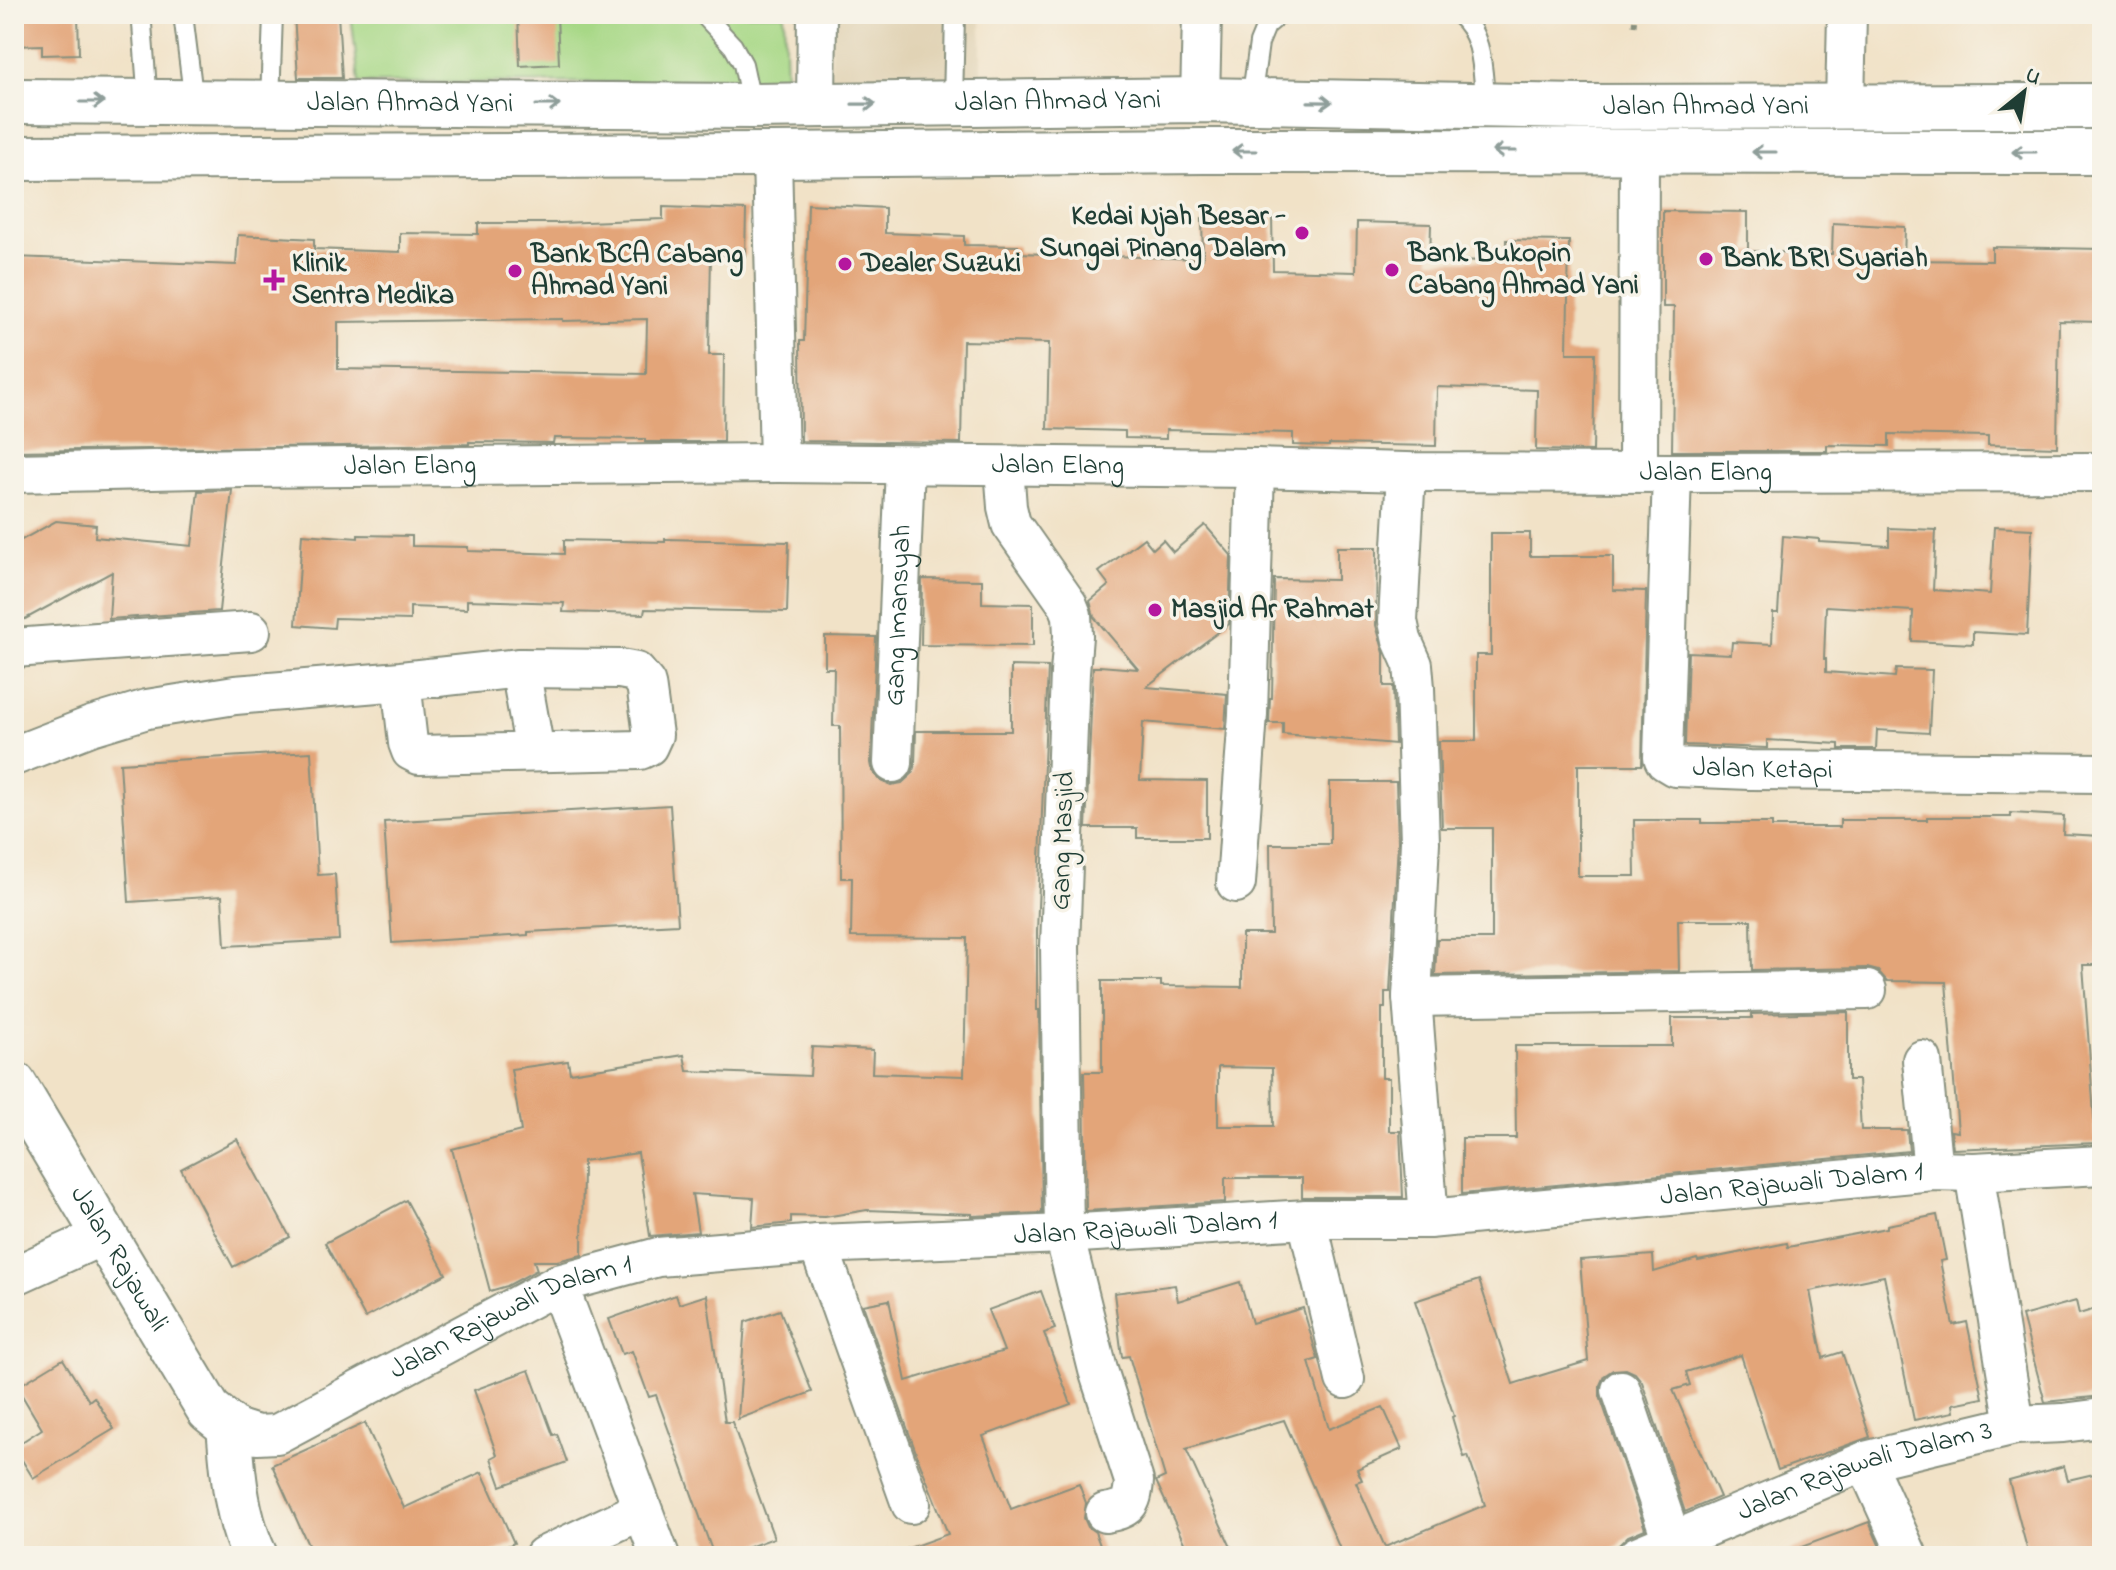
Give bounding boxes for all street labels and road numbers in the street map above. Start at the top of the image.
street label: Jalan Ahmad Yani [954,80,1161,124]
street label: Jalan Ahmad Yani [307,82,513,125]
street label: Jalan Ahmad Yani [1603,86,1809,127]
street label: Jalan Elang [343,445,476,488]
street label: Jalan Elang [991,445,1124,487]
street label: Jalan Elang [1639,452,1772,494]
street label: Gang Imansyah [875,524,923,707]
street label: Jalan Ketapi [1692,747,1833,791]
street label: Gang Masjid [1041,771,1087,911]
street label: Jalan Rajawali Dalam 1 [1658,1152,1925,1217]
street label: Jalan Rajawali [59,1178,178,1340]
street label: Jalan Rajawali Dalam 1 [1013,1200,1279,1257]
street label: Jalan Rajawali Dalam 1 [382,1244,637,1391]
street label: Jalan Rajawali Dalam 3 [1731,1411,1997,1532]

